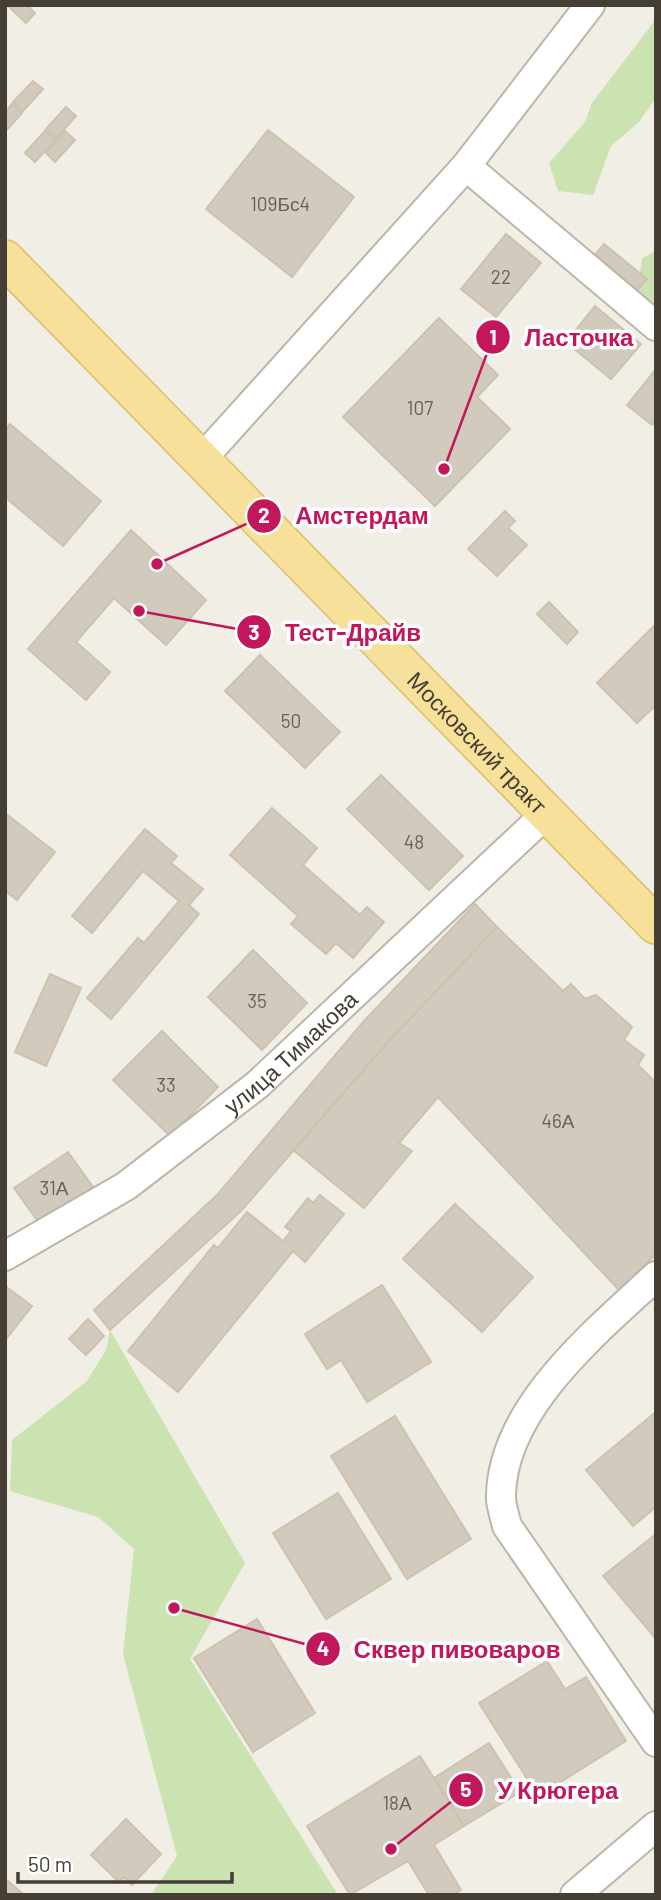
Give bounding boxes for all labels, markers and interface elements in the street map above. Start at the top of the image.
house number: 109Бс4 [250,192,310,215]
house number: 22 [491,265,511,288]
callout: Ласточка [475,315,647,360]
text: Ласточка [525,322,634,351]
text: 1 [489,324,497,349]
house number: 107 [407,396,433,419]
callout: Амстердам [246,494,443,539]
text: Амстердам [295,500,429,529]
text: 2 [258,502,270,527]
callout: Тест-Драйв [236,610,435,655]
text: Тест-Драйв [285,617,421,646]
text: 3 [248,619,260,644]
street label: Московский тракт [402,666,553,820]
house number: 50 [281,709,301,732]
house number: 48 [404,830,424,853]
street label: улица Тимакова [218,984,363,1119]
house number: 35 [247,989,267,1012]
house number: 33 [156,1073,176,1096]
house number: 46А [542,1109,575,1132]
house number: 31А [40,1176,69,1199]
callout: Сквер пивоваров [305,1627,575,1672]
text: Сквер пивоваров [354,1634,560,1663]
text: 4 [317,1635,329,1660]
callout: У Крюгера [449,1768,632,1813]
text: У Крюгера [498,1775,619,1804]
text: 5 [460,1776,472,1801]
house number: 18А [382,1791,412,1814]
scale bar [18,1840,231,1884]
text: 50 m [28,1851,72,1876]

